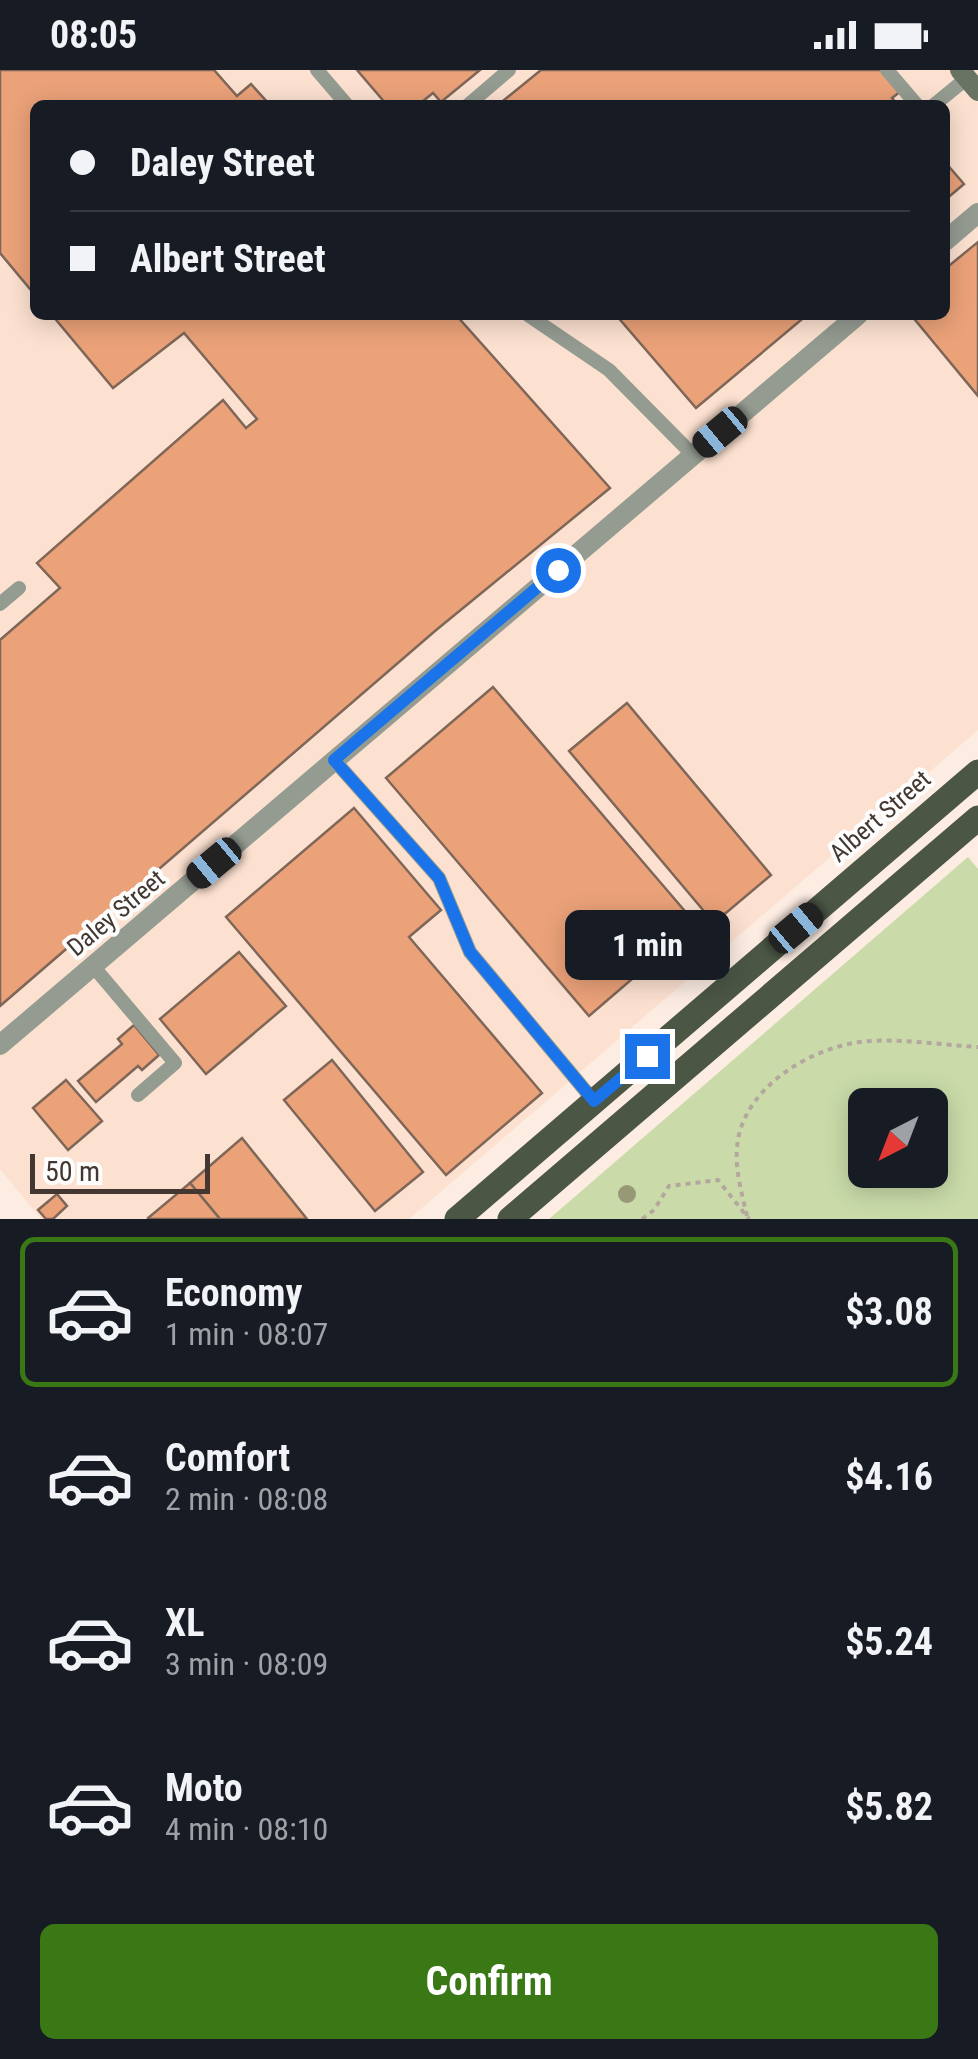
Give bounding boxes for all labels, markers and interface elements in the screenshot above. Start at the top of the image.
text: 08:05 [50,13,137,57]
text: Daley Street [130,141,315,185]
text: Albert Street [130,237,326,281]
car [687,401,753,463]
route start [536,548,581,593]
street label: Albert Street [824,764,936,868]
car [181,832,247,894]
street label: Daley Street [61,864,171,962]
car [763,897,829,959]
callout: 1 min [564,911,730,981]
text: 1 min [612,926,683,964]
route end [625,1034,670,1079]
north arrow [848,1088,948,1188]
map controls [848,1088,948,1188]
scale bar [30,1149,210,1194]
text: 50 m [45,1155,100,1188]
icon: car [45,1267,135,1357]
text: Economy [165,1271,302,1315]
text: $3.08 [845,1290,933,1334]
text: 1 min · 08:07 [165,1315,328,1353]
icon: car [45,1432,135,1522]
text: Comfort [165,1436,290,1480]
text: $4.16 [845,1455,933,1499]
text: 2 min · 08:08 [165,1480,328,1518]
icon: car [45,1597,135,1687]
text: XL [165,1601,204,1645]
text: $5.24 [845,1620,933,1664]
text: 3 min · 08:09 [165,1645,328,1683]
icon: car [45,1762,135,1852]
text: Moto [165,1766,243,1810]
text: $5.82 [845,1785,933,1829]
text: 4 min · 08:10 [165,1810,328,1848]
button: Confirm [40,1924,938,2039]

